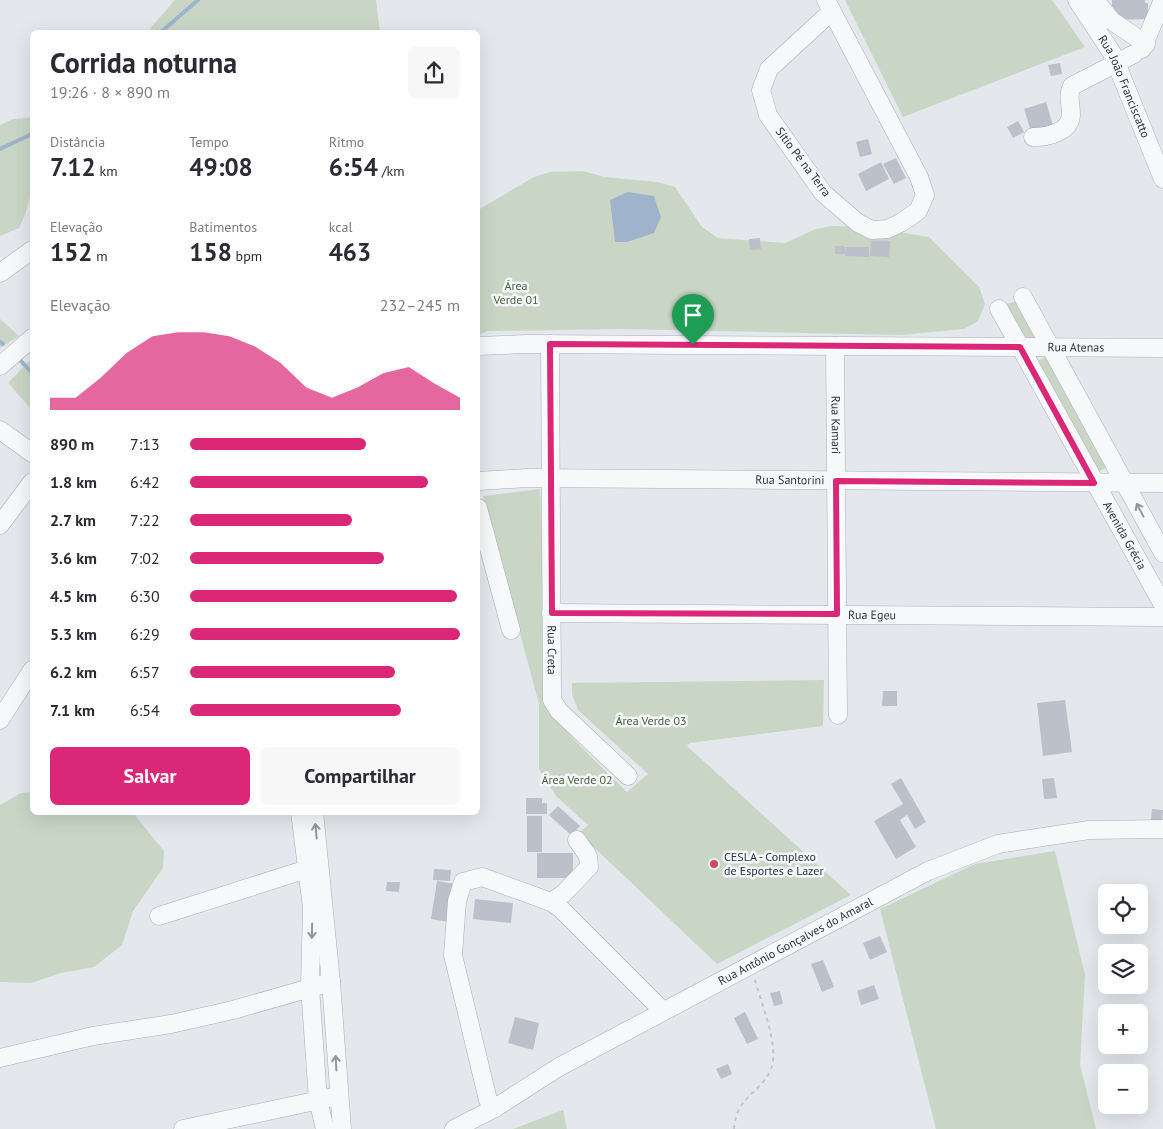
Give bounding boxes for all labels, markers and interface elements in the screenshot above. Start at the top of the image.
street label: Rua João Franciscatto [1095,32,1153,140]
text: Corrida noturna [50,44,237,81]
button: share [408,47,460,99]
text: 19:26 · 8 × 890 m [50,82,170,102]
street label: Sítio Pé na Terra [773,124,834,199]
text: Distância [50,133,105,151]
text: Tempo [189,133,229,151]
text: Ritmo [329,133,364,151]
text: 7.12 [50,151,96,183]
text: 49:08 [189,151,253,183]
text: 6:54 [329,151,378,183]
text: km [96,162,118,180]
text: /km [378,162,405,180]
text: Elevação [50,218,103,236]
text: Batimentos [189,218,257,236]
text: kcal [329,218,353,236]
text: 152 [50,236,93,268]
text: 158 [189,236,232,268]
text: 463 [329,236,371,268]
text: m [93,247,108,265]
text: bpm [232,247,262,265]
park label: Área Verde 01 [492,278,539,307]
pin [672,294,714,345]
text: Elevação [50,295,110,315]
text: 232–245 m [380,295,460,315]
icon: arrive [679,301,707,329]
street label: Rua Atenas [1048,339,1104,355]
street label: Rua Kamari [828,396,844,454]
text: 890 m [50,434,94,454]
text: 7:13 [130,434,160,454]
text: 1.8 km [50,472,97,492]
text: 6:42 [130,472,160,492]
street label: Rua Santorini [755,472,824,487]
street label: Avenida Grécia [1100,499,1150,572]
one-way arrow [1135,503,1144,518]
text: 2.7 km [50,510,96,530]
text: 7:22 [130,510,160,530]
text: 3.6 km [50,548,97,568]
text: 7:02 [130,548,160,568]
text: 4.5 km [50,586,97,606]
text: 6:30 [130,586,160,606]
street label: Rua Egeu [848,607,896,622]
text: 5.3 km [50,624,97,644]
text: 6:29 [130,624,160,644]
street label: Rua Creta [545,625,560,675]
text: 6.2 km [50,662,97,682]
text: 6:57 [130,662,160,682]
text: 7.1 km [50,700,95,720]
text: 6:54 [130,700,160,720]
park label: Área Verde 03 [615,713,687,728]
button: Salvar [50,747,250,805]
button: Compartilhar [260,747,460,805]
park label: Área Verde 02 [541,772,613,787]
one-way arrow [311,824,321,840]
place label: CESLA - Complexo de Esportes e Lazer [724,849,823,878]
marker: CESLA - Complexo de Esportes e Lazer [708,858,720,870]
map controls [1098,884,1148,1114]
button: locate [1098,884,1148,934]
street label: Rua Antônio Gonçalves do Amaral [715,893,876,988]
one-way arrow [307,922,317,938]
button: layers [1098,944,1148,994]
button: + [1098,1004,1148,1054]
one-way arrow [331,1055,340,1071]
button: − [1098,1064,1148,1114]

